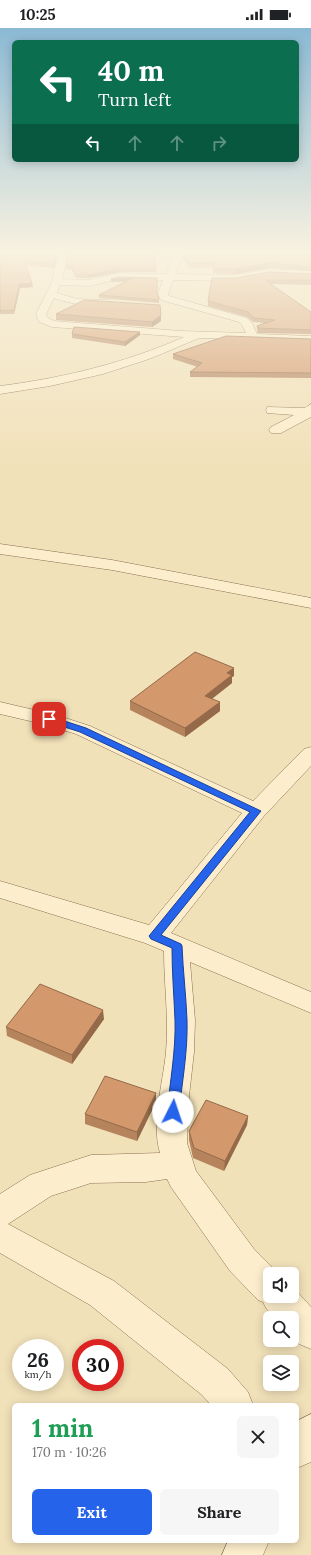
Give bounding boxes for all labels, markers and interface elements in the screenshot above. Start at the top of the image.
text: 10:25 [20,5,55,24]
text: 40 m [98,53,164,89]
icon: left [32,56,84,108]
text: Turn left [98,88,171,111]
icon: left [82,132,104,154]
icon: ahead [124,132,146,154]
icon: ahead [166,132,188,154]
icon: right [208,132,230,154]
pin [32,702,66,736]
icon: arrive [38,708,60,730]
position arrow [152,1091,194,1133]
map controls [263,1267,299,1391]
button: sound [263,1267,299,1303]
button: search [263,1311,299,1347]
speed limit sign: 30 [72,1339,124,1391]
text: 26 [27,1347,49,1372]
button: layers [263,1355,299,1391]
text: km/h [24,1368,52,1381]
text: 1 min [32,1413,93,1444]
button: close [237,1416,279,1458]
text: 170 m · 10:26 [32,1444,106,1461]
button: Exit [32,1489,152,1535]
button: Share [160,1489,279,1535]

